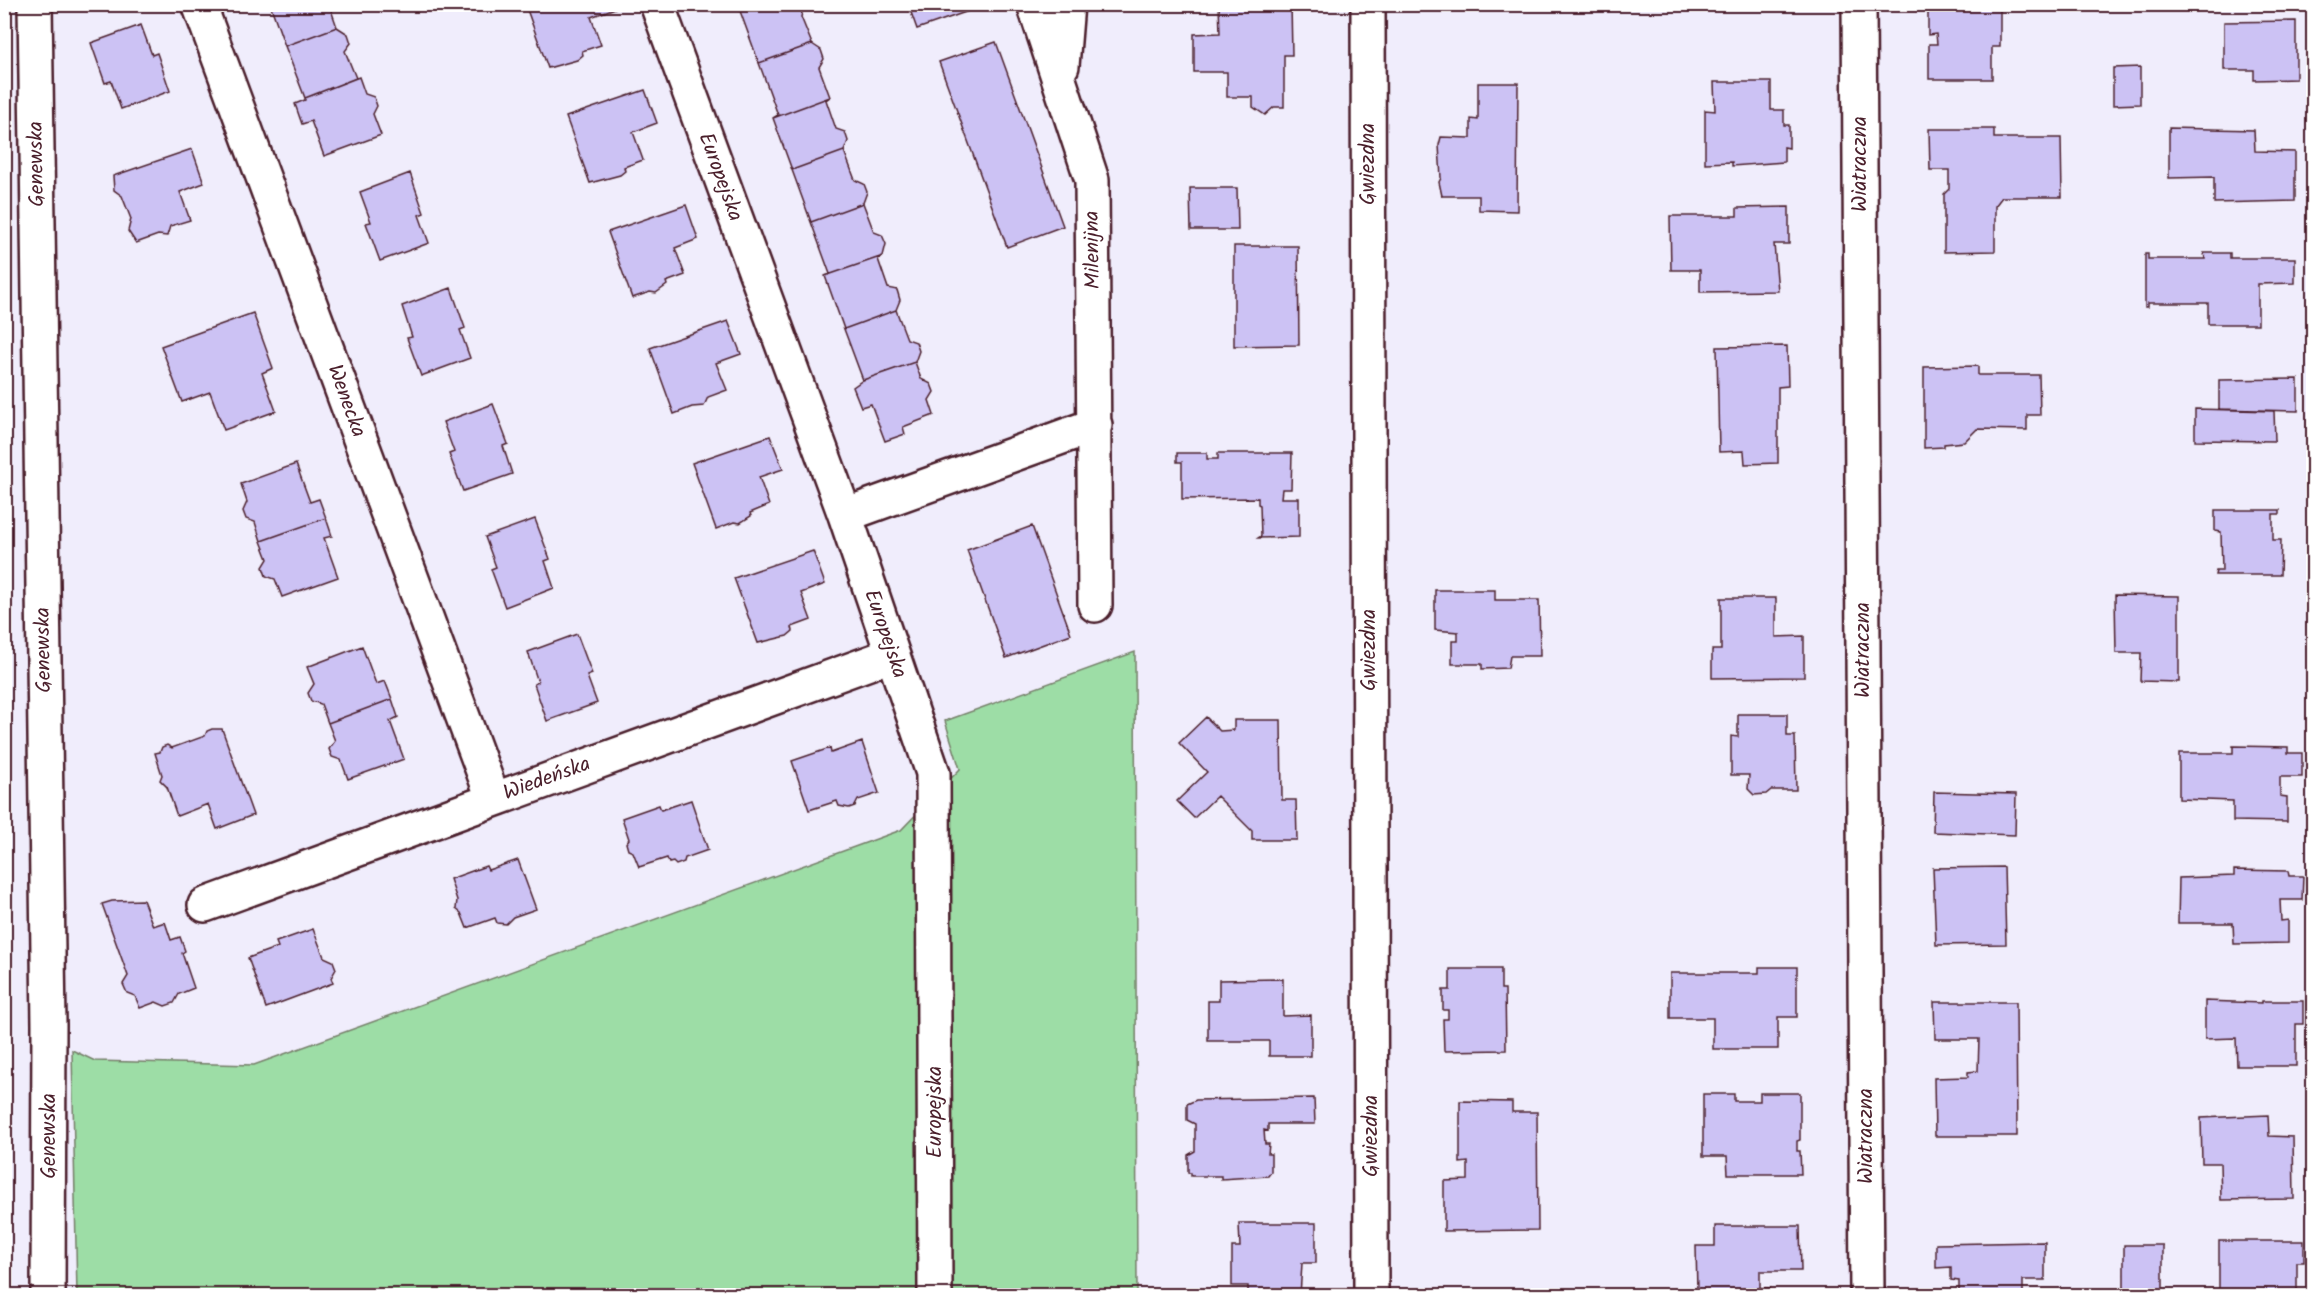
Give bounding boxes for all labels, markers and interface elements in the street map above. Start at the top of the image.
street label: Wiatraczna [1844,116,1877,212]
street label: Genewska [20,121,54,207]
street label: Gwiezdna [1352,123,1385,205]
street label: Europejska [689,128,751,226]
street label: Milenijna [1076,210,1110,290]
street label: Wenecka [318,360,374,442]
street label: Europejska [854,585,916,683]
street label: Wiatraczna [1847,602,1880,698]
street label: Genewska [27,607,61,693]
street label: Gwiezdna [1353,609,1386,691]
street label: Wiedeńska [499,748,595,810]
street label: Europejska [919,1066,952,1158]
street label: Wiatraczna [1850,1088,1883,1184]
street label: Genewska [33,1093,66,1179]
street label: Gwiezdna [1355,1095,1388,1177]

